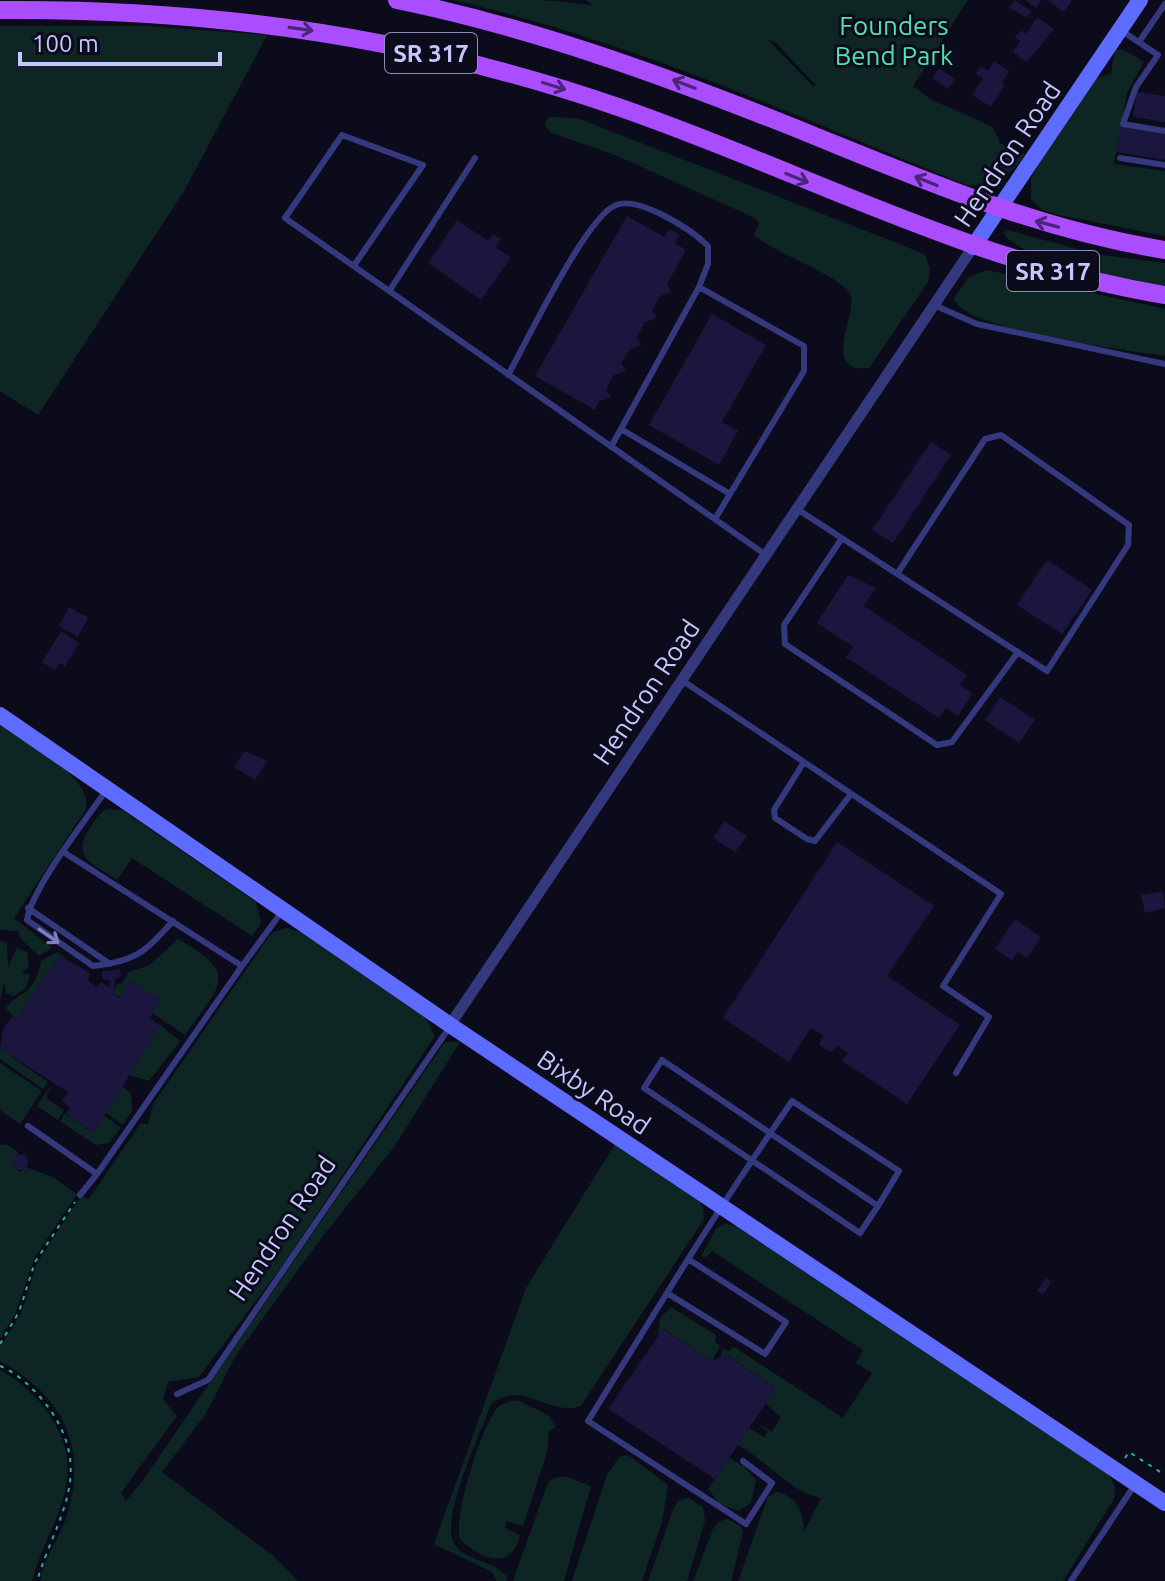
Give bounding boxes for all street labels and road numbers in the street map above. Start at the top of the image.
road number: SR 317 [385,33,477,73]
street label: Hendron Road [948,76,1066,232]
road number: SR 317 [1007,251,1099,291]
street label: Hendron Road [587,614,705,770]
street label: Bixby Road [532,1044,656,1140]
street label: Hendron Road [223,1150,341,1306]

